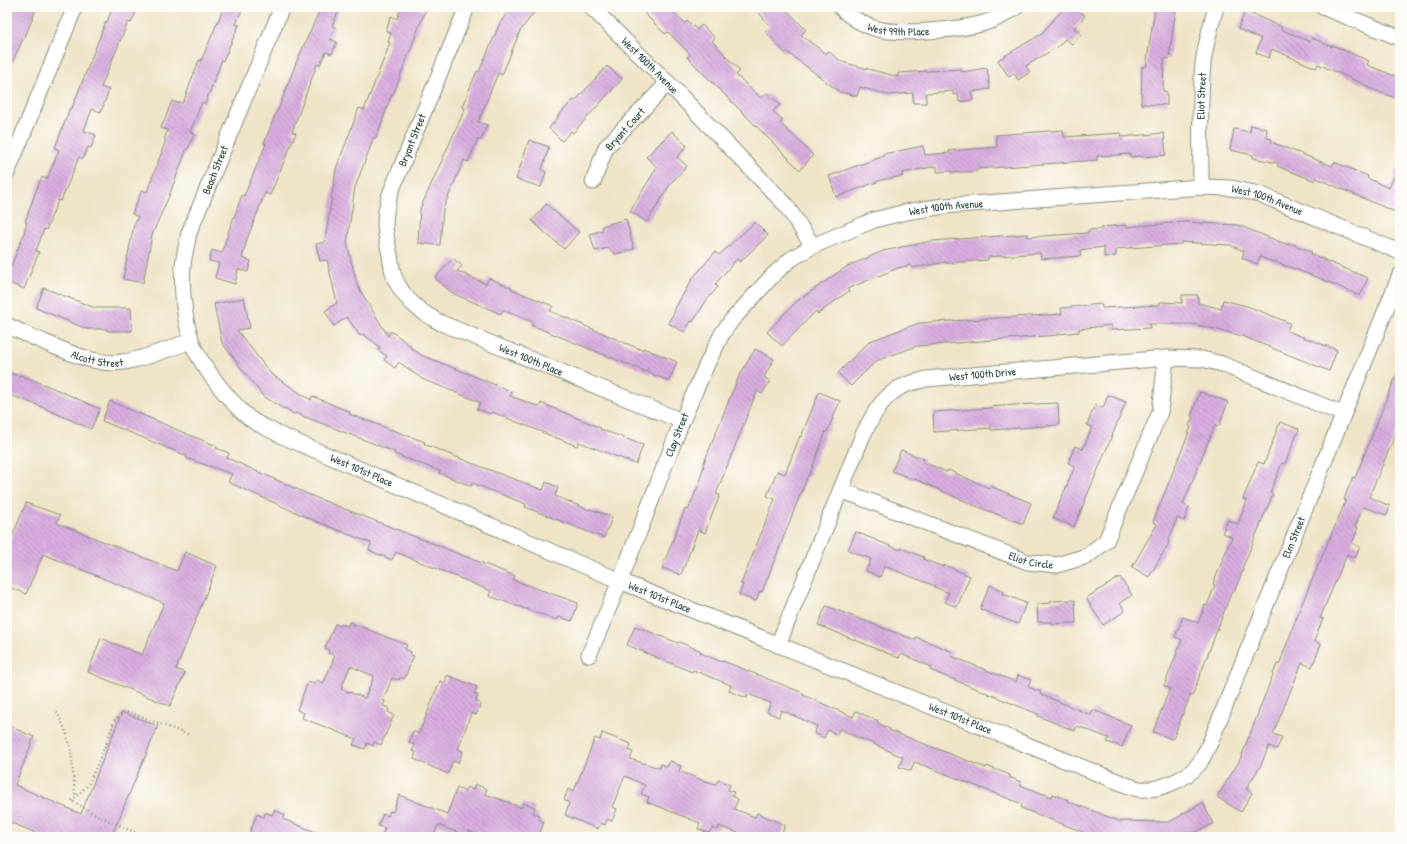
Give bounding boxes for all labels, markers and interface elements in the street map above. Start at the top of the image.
street label: West 99th Place [866,19,930,39]
street label: West 100th Avenue [619,34,682,97]
street label: Eliot Street [1194,72,1209,119]
street label: Bryant Court [602,104,648,153]
street label: Bryant Street [395,111,429,168]
street label: Beach Street [199,143,231,196]
street label: West 100th Avenue [1230,181,1305,219]
street label: West 100th Avenue [908,196,984,218]
street label: West 100th Place [497,340,566,379]
street label: Alcott Street [69,347,124,370]
street label: West 100th Drive [948,364,1017,384]
street label: Clay Street [662,410,692,459]
street label: West 101st Place [328,451,396,490]
street label: Elm Street [1279,514,1308,560]
street label: Eliot Circle [1007,548,1055,572]
street label: West 101st Place [626,578,694,616]
street label: West 101st Place [927,699,994,737]

